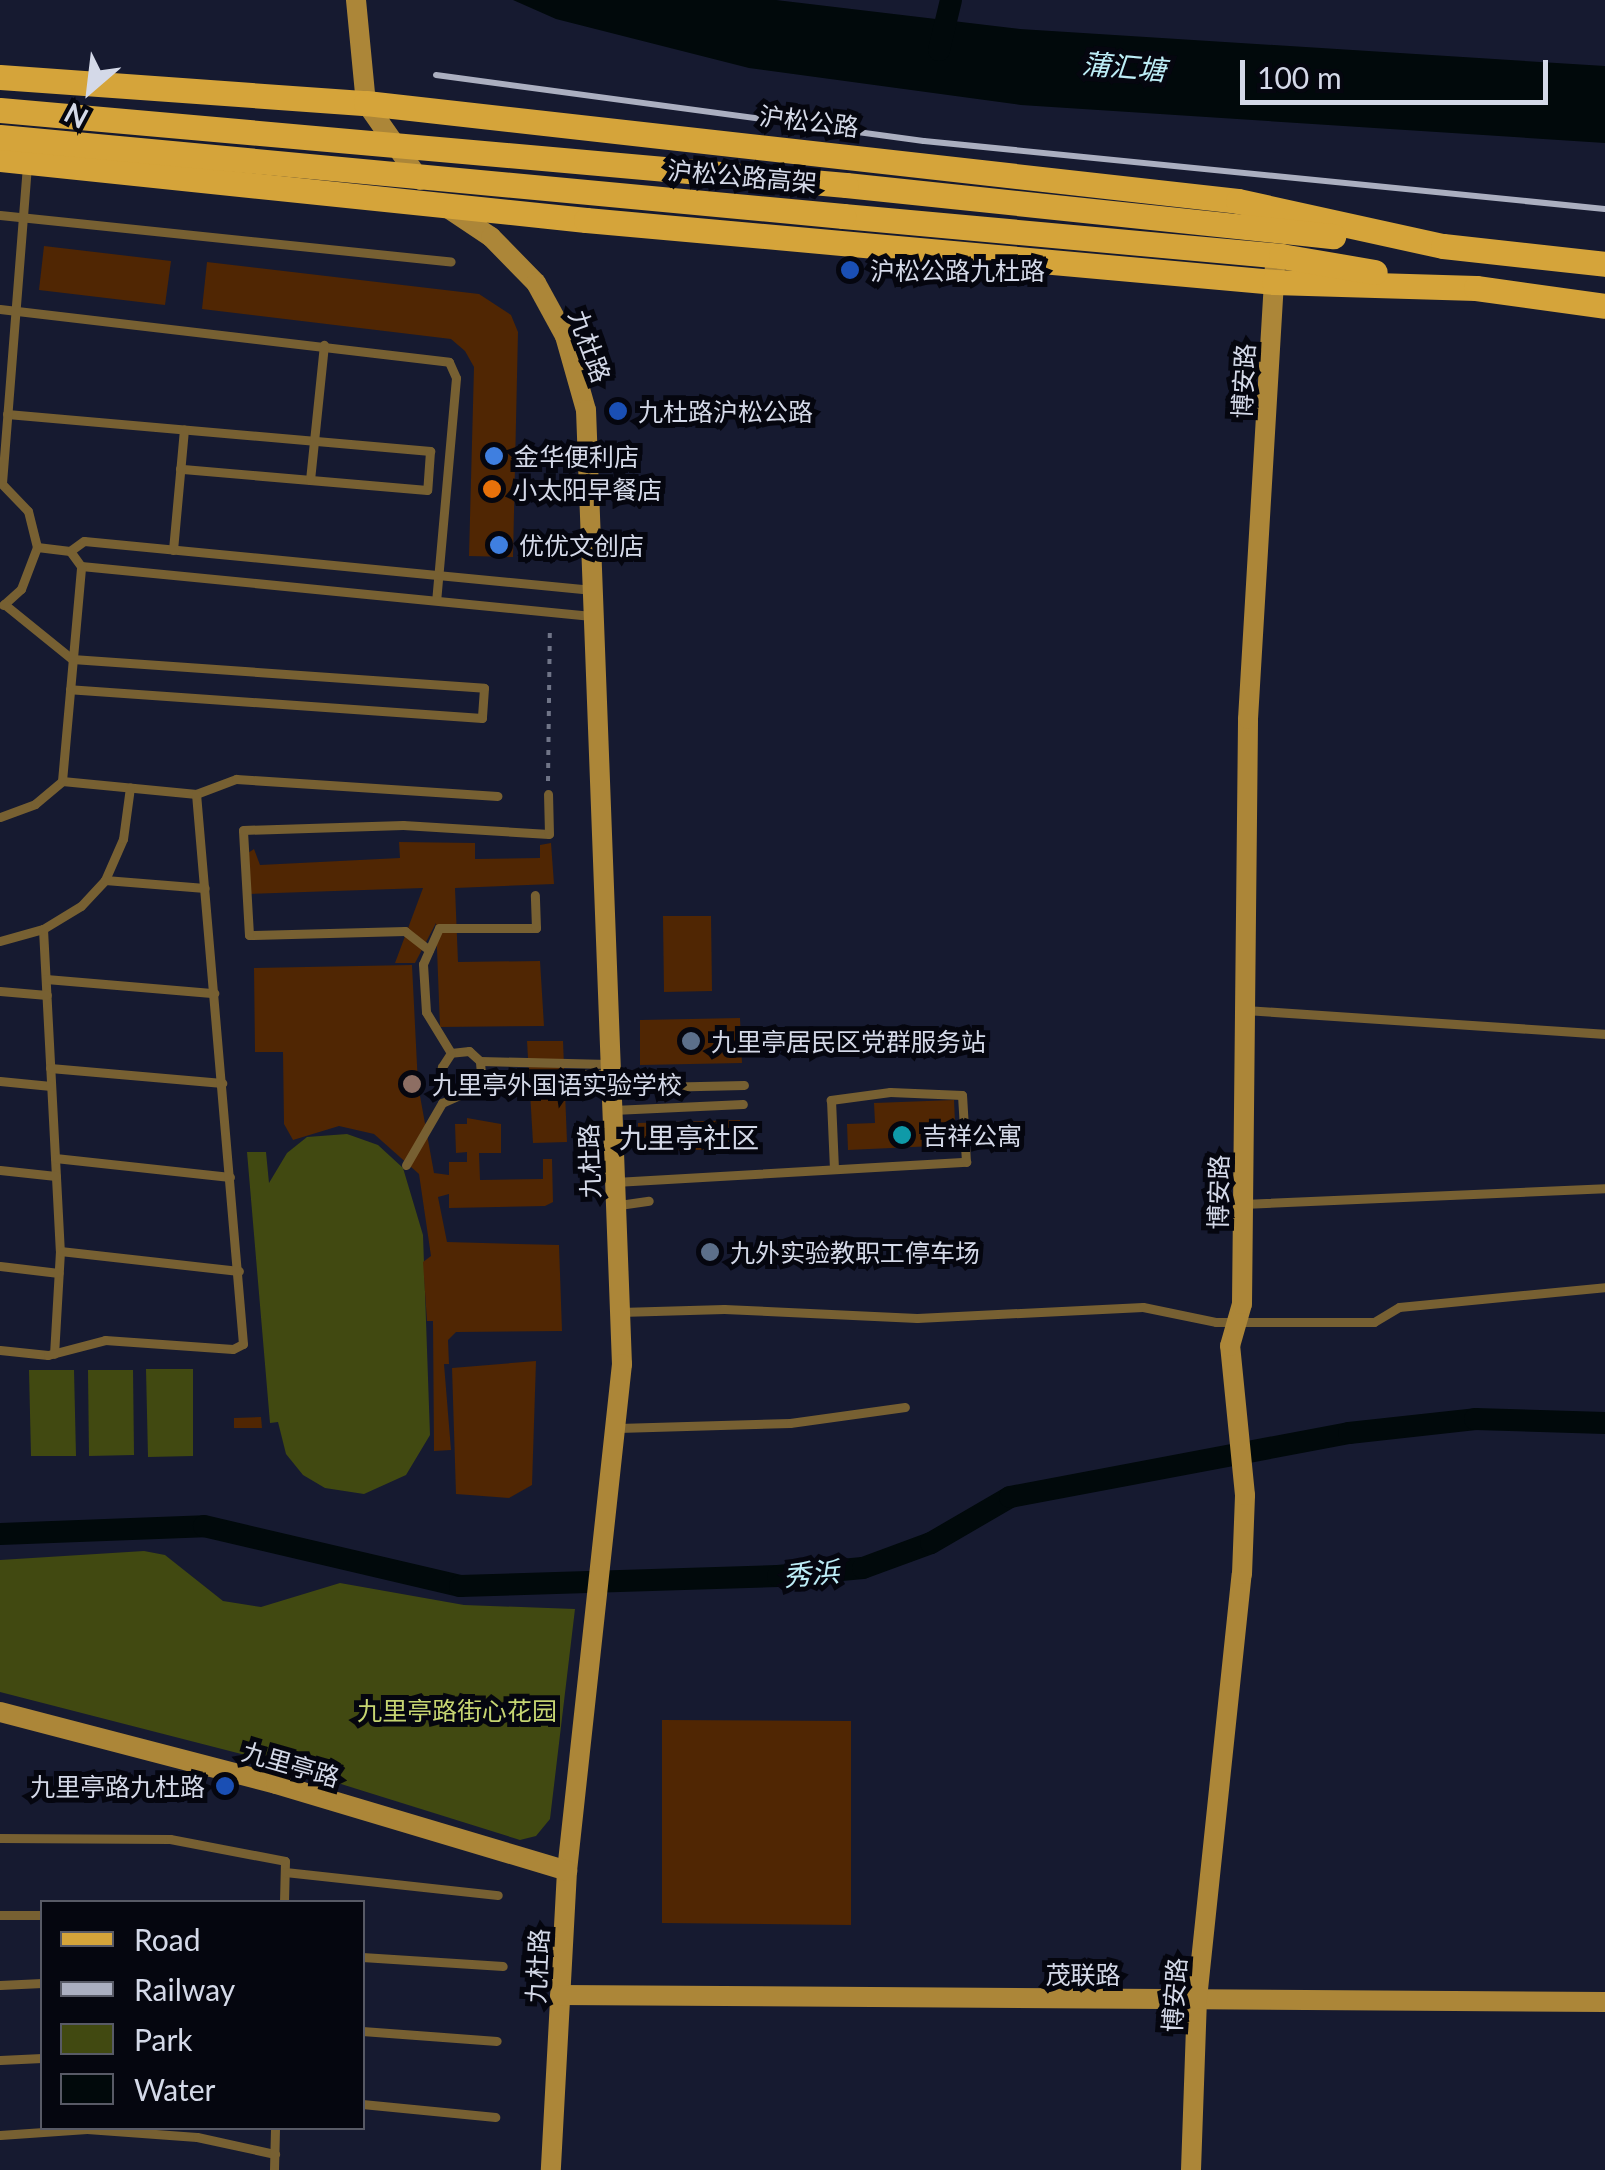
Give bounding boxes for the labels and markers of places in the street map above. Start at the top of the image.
place label: 沪松公路九杜路 [870,255,1045,285]
marker: 沪松公路九杜路 [839,259,861,281]
place label: 九杜路沪松公路 [638,396,813,426]
marker: 九杜路沪松公路 [607,400,629,422]
place label: 金华便利店 [514,441,639,471]
marker: 金华便利店 [483,445,505,467]
place label: 小太阳早餐店 [512,474,662,504]
marker: 小太阳早餐店 [481,478,503,500]
place label: 优优文创店 [519,530,644,560]
marker: 优优文创店 [488,534,510,556]
place label: 九里亭居民区党群服务站 [711,1026,986,1056]
marker: 九里亭居民区党群服务站 [680,1030,702,1052]
place label: 九里亭外国语实验学校 [432,1069,682,1099]
marker: 九里亭外国语实验学校 [401,1073,423,1095]
place label: 吉祥公寓 [922,1120,1022,1150]
marker: 吉祥公寓 [891,1124,913,1146]
place label: 九外实验教职工停车场 [730,1237,980,1267]
marker: 九外实验教职工停车场 [699,1241,721,1263]
place label: 九里亭路九杜路 [30,1771,205,1801]
marker: 九里亭路九杜路 [214,1775,236,1797]

